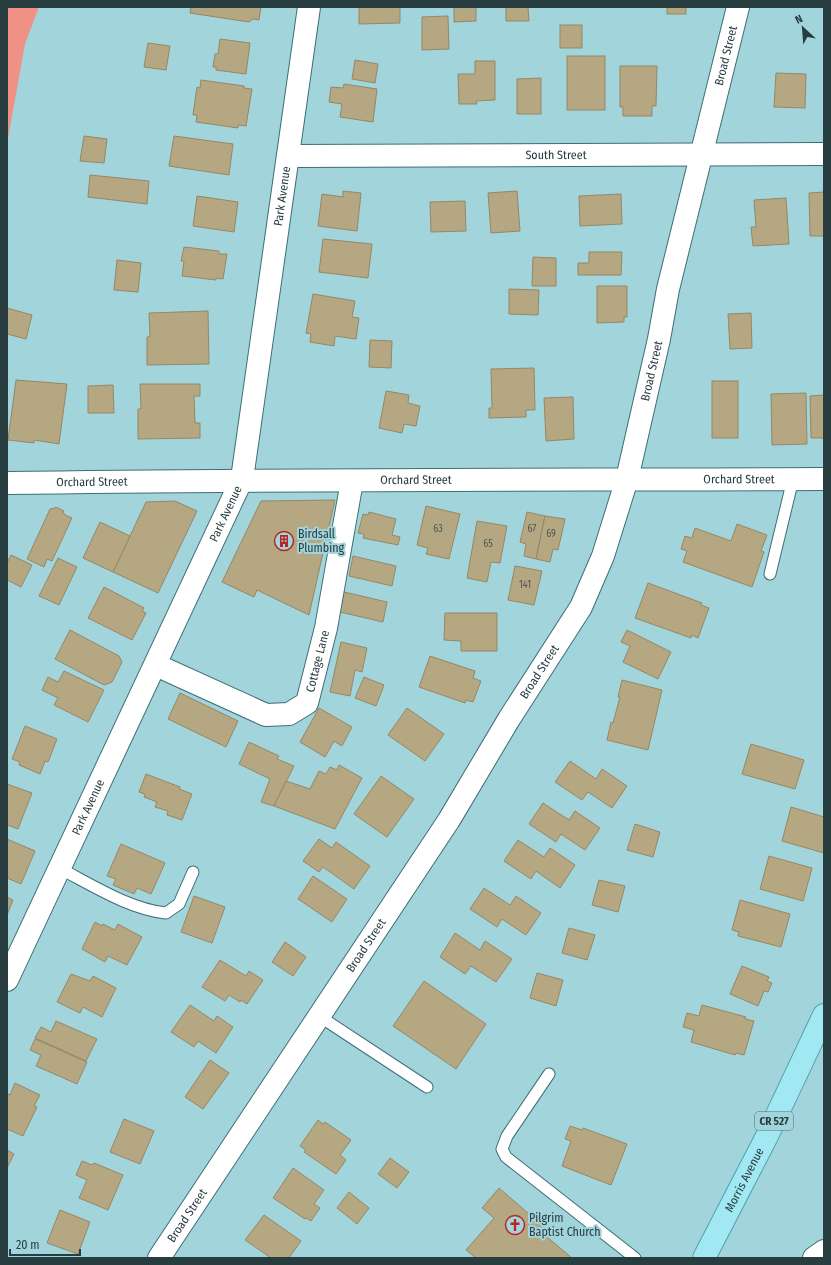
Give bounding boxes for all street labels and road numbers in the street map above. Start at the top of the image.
street label: Broad Street [712,24,740,87]
street label: South Street [525,148,587,162]
street label: Park Avenue [271,165,293,227]
street label: Broad Street [638,339,665,402]
street label: Orchard Street [703,472,775,486]
street label: Orchard Street [380,473,452,487]
street label: Orchard Street [56,475,128,489]
street label: Park Avenue [207,483,245,544]
street label: Cottage Lane [303,629,332,694]
street label: Broad Street [517,642,562,701]
street label: Park Avenue [69,777,107,837]
street label: Broad Street [343,916,389,975]
road number: CR 527 [755,1112,793,1130]
street label: Morris Avenue [722,1145,767,1214]
street label: Broad Street [164,1186,210,1245]

